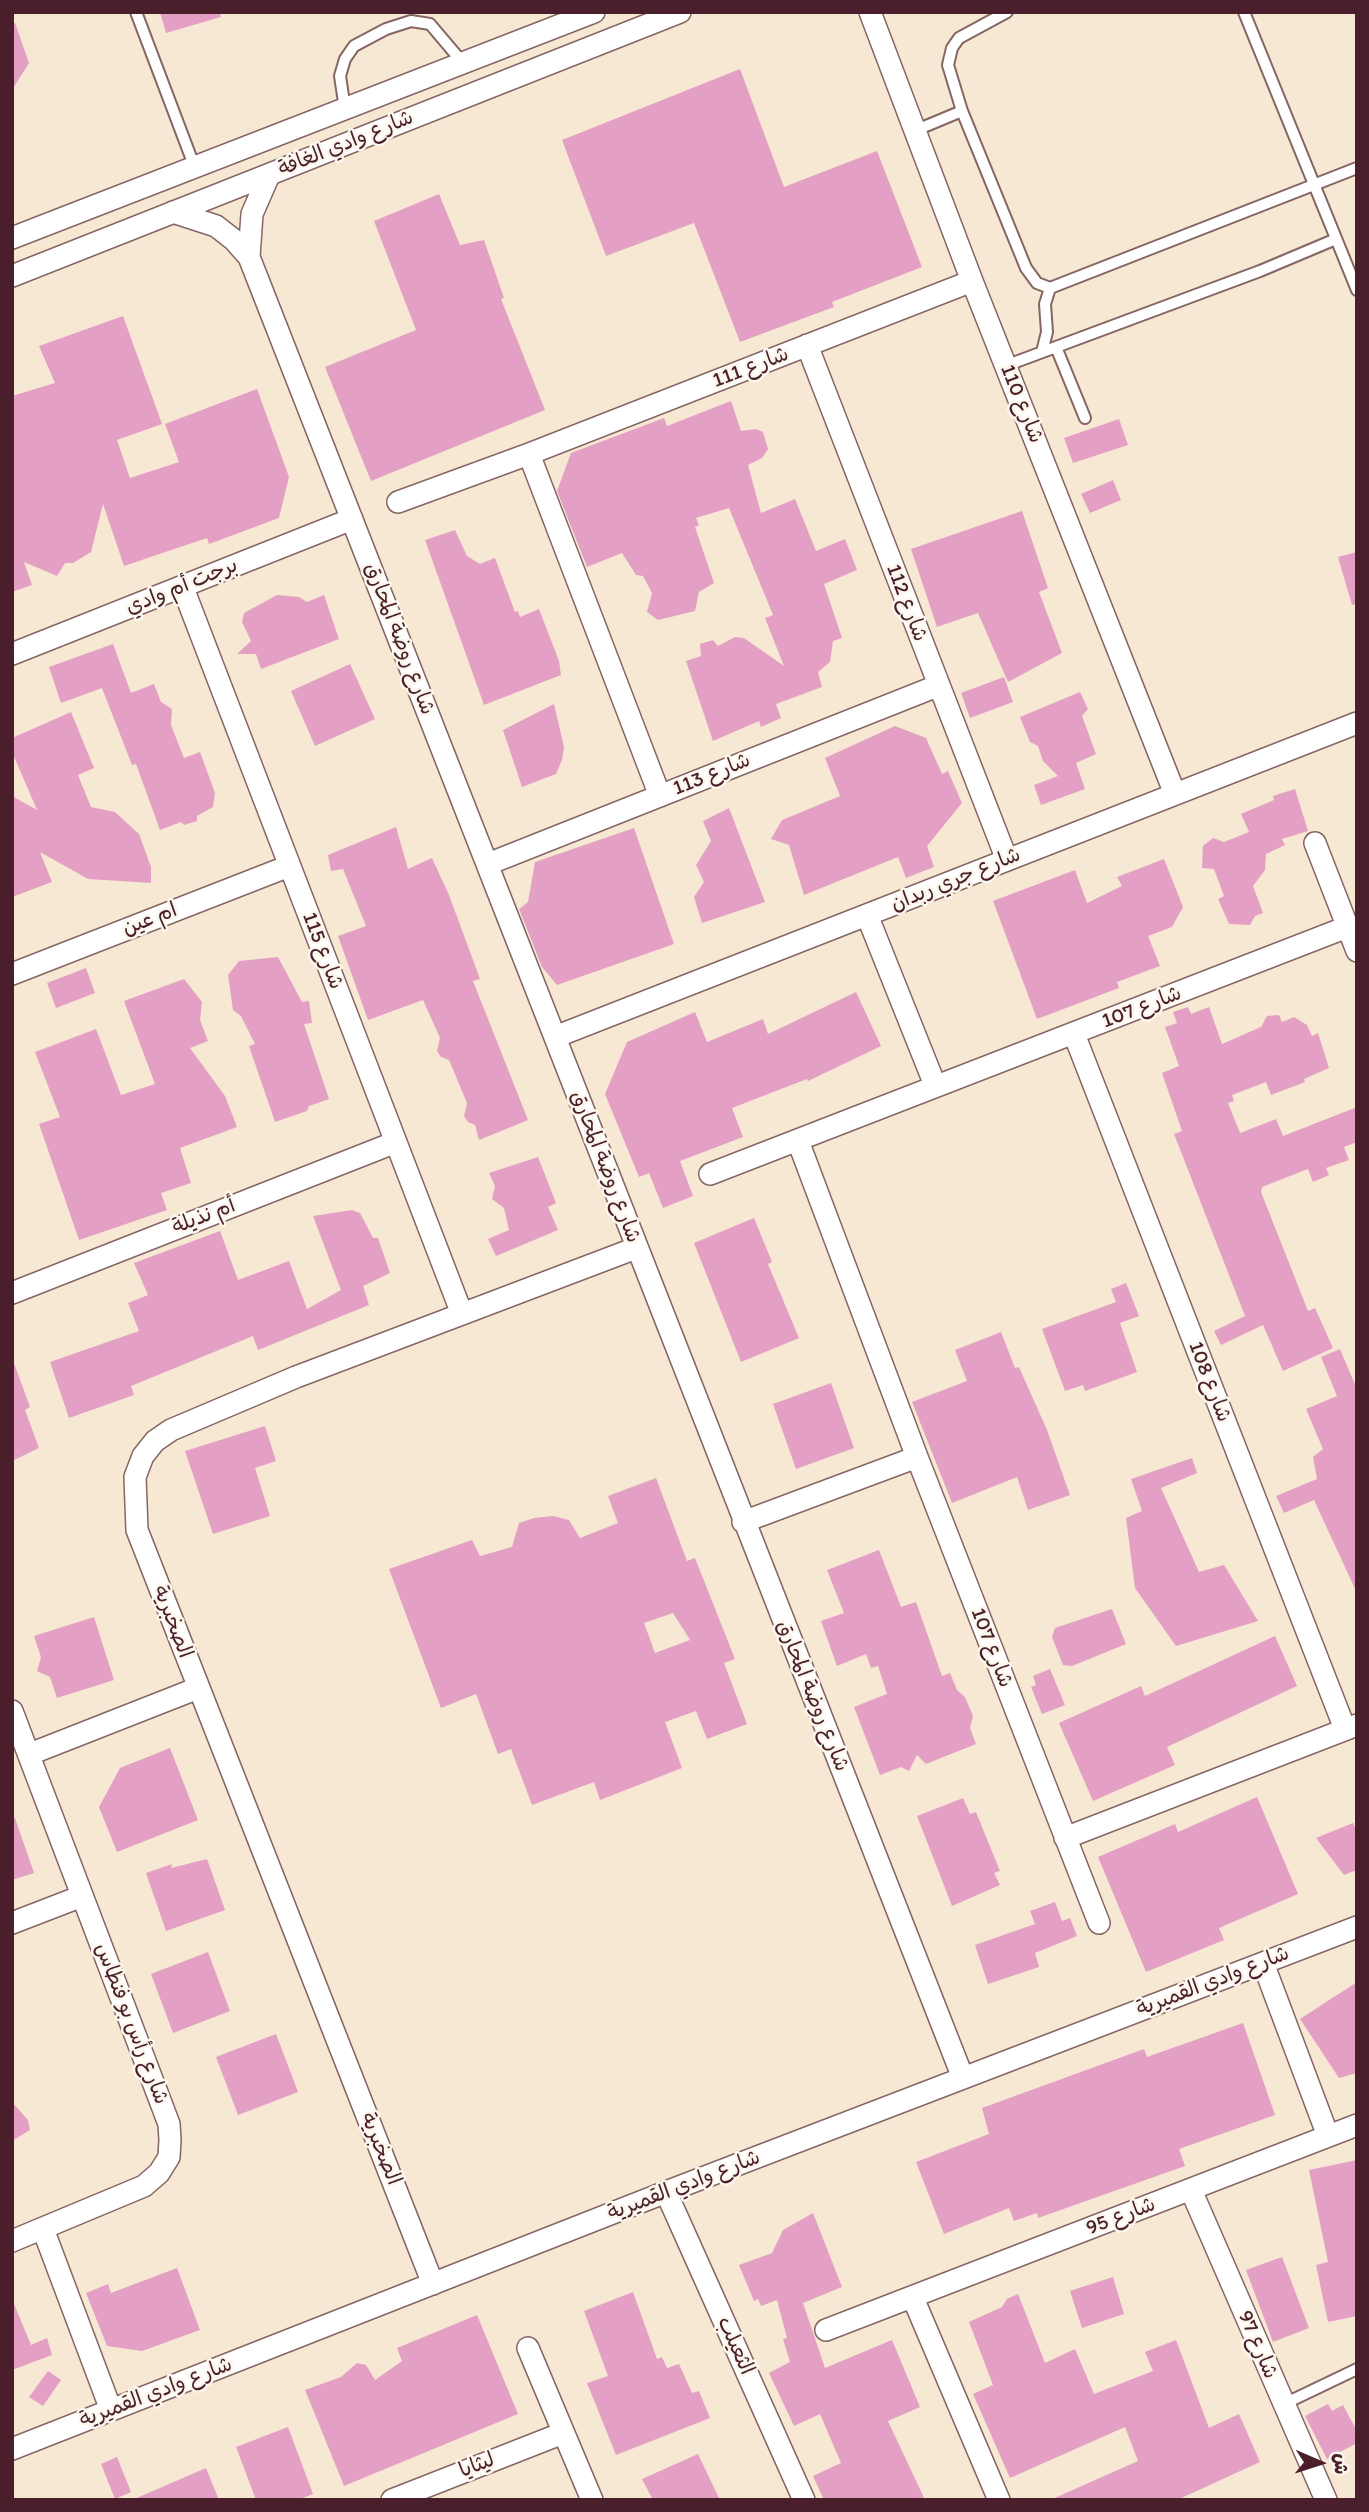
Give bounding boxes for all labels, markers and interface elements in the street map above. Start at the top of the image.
street label: شارع وادي الغافة [275,105,417,183]
street label: شارع 111 [709,342,793,394]
street label: شارع 110 [994,361,1048,447]
street label: برجت أم وادي [122,553,242,621]
street label: شارع روضة المحارق [358,559,440,719]
street label: شارع 112 [880,561,932,645]
street label: شارع 113 [670,748,754,802]
street label: شارع جري ربدان [887,843,1025,917]
street label: ام عين [119,898,181,942]
street label: شارع 115 [296,909,348,993]
street label: شارع 107 [1099,981,1185,1035]
street label: شارع روضة المحارق [564,1087,646,1247]
street label: أم نذيلة [169,1193,239,1241]
street label: شارع 108 [1182,1338,1236,1426]
street label: الصخبرية [147,1582,197,1662]
street label: شارع 107 [964,1605,1018,1691]
street label: شارع روضة المحارق [770,1617,854,1775]
street label: شارع رأس بو فنطاس [89,1940,173,2108]
street label: شارع وادي القميرية [1133,1941,1293,2023]
street label: الصخبرية [354,2109,406,2189]
street label: شارع وادي القميرية [604,2145,764,2227]
street label: شارع 95 [1083,2192,1159,2242]
street label: شارع 97 [1231,2307,1283,2383]
street label: الثعيلب [711,2313,759,2379]
street label: شارع وادي القميرية [76,2352,236,2434]
north arrow [1285,2428,1355,2498]
street label: ليثايا [456,2448,498,2484]
text: ش [1329,2453,1354,2475]

